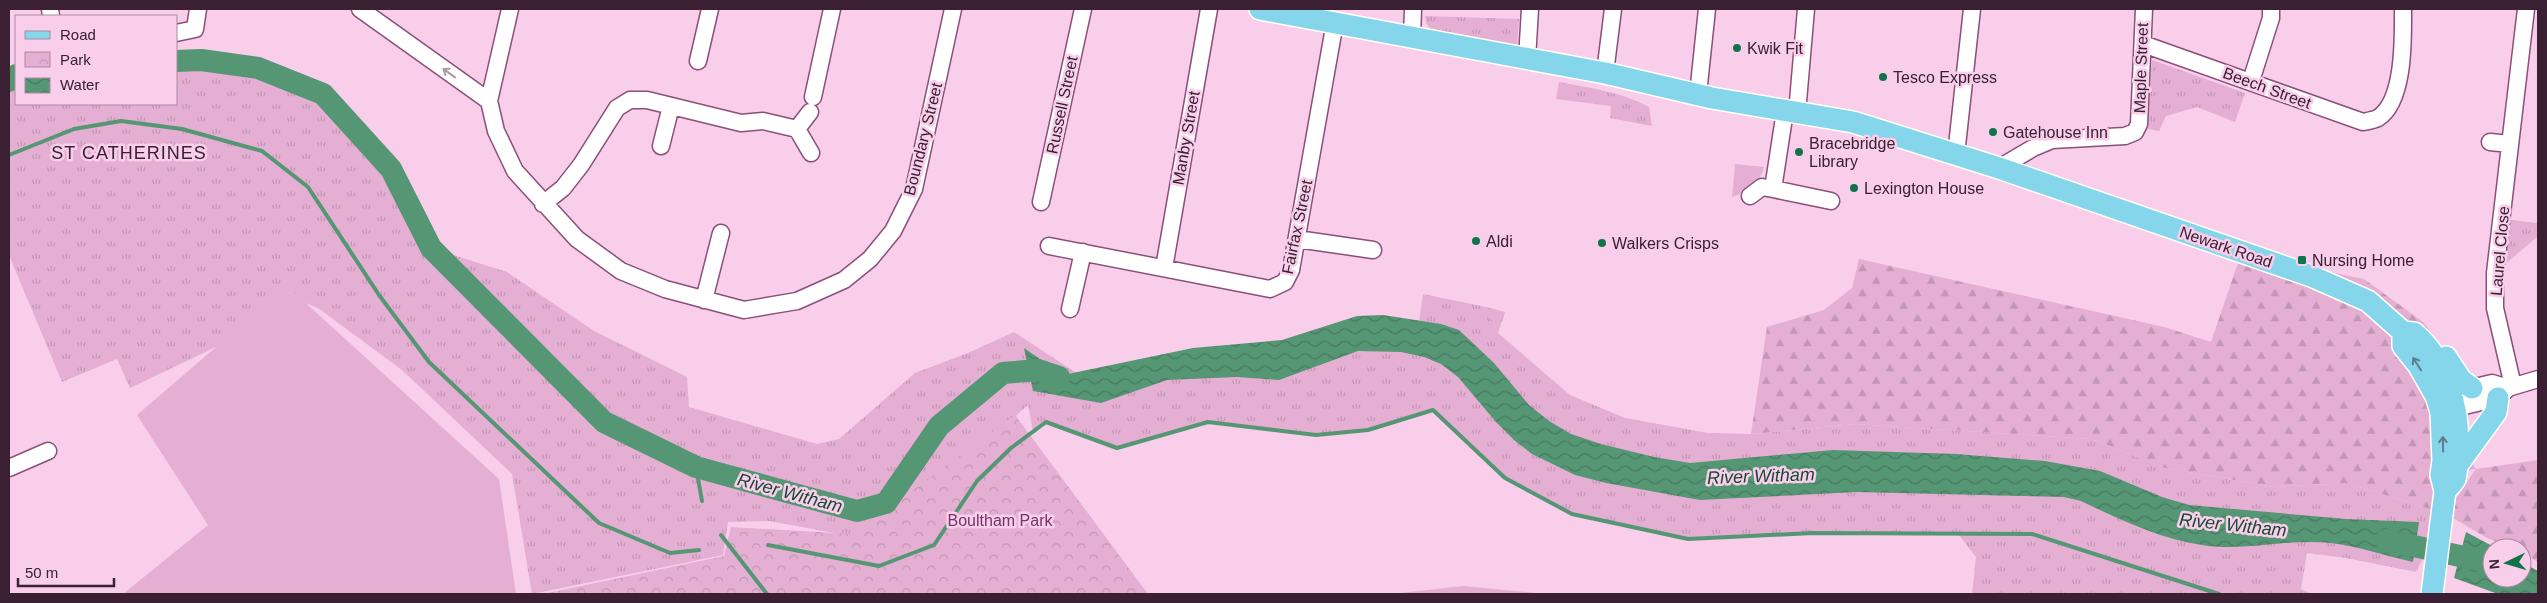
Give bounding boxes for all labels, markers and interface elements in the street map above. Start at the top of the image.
legend [15,15,178,105]
street label: Maple Street [2131,22,2151,114]
text: Road [60,26,96,43]
place label: Kwik Fit [1747,40,1804,57]
marker: Kwik Fit [1731,42,1743,54]
text: Park [60,51,91,68]
street label: Russell Street [1043,54,1081,155]
street label: Beech Street [2221,64,2314,112]
one-way arrow [443,68,457,78]
place label: Tesco Express [1893,69,1997,86]
marker: Tesco Express [1877,71,1889,83]
text: Water [60,76,99,93]
street label: Boundary Street [901,80,945,197]
street label: Manby Street [1169,89,1203,186]
place label: Gatehouse Inn [2003,124,2108,141]
marker: Gatehouse Inn [1987,126,1999,138]
place label: Bracebridge Library [1809,135,1895,170]
district label: ST CATHERINES [51,143,207,163]
marker: Bracebridge Library [1793,146,1805,158]
street label: Fairfax Street [1279,178,1315,276]
place label: Lexington House [1864,180,1984,197]
marker: Lexington House [1848,182,1860,194]
street label: Laurel Close [2488,205,2512,296]
street label: Newark Road [2177,223,2275,271]
place label: Aldi [1486,233,1513,250]
marker: Aldi [1470,235,1482,247]
place label: Walkers Crisps [1612,235,1719,252]
marker: Walkers Crisps [1596,237,1608,249]
place label: Nursing Home [2312,252,2414,269]
marker: Nursing Home [2296,254,2308,266]
one-way arrow [2412,358,2422,372]
one-way arrow [2438,436,2448,452]
water label: River Witham [1707,464,1815,488]
water label: River Witham [735,469,845,517]
water label: River Witham [2178,509,2288,541]
park label: Boultham Park [948,512,1053,529]
north arrow [2482,538,2532,588]
scale bar [18,556,114,588]
text: N [2486,558,2502,570]
text: 50 m [25,564,58,581]

